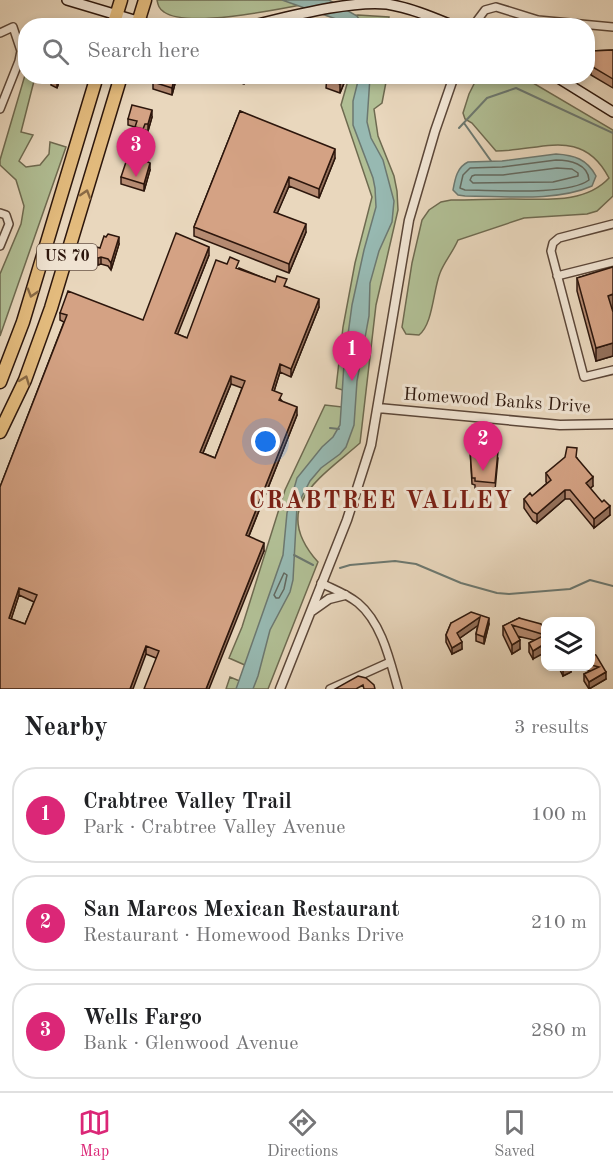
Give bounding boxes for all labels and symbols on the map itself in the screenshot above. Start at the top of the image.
pin: 3 [116,128,156,177]
one-way arrow [78,189,91,200]
road number: US 70 [37,244,97,270]
one-way arrow [27,287,39,298]
pin: 1 [332,332,372,381]
one-way arrow [18,375,30,386]
street label: Homewood Banks Drive [403,385,591,417]
pin: 2 [464,422,502,471]
your location [251,427,280,456]
district label: CRABTREE VALLEY [249,490,513,514]

